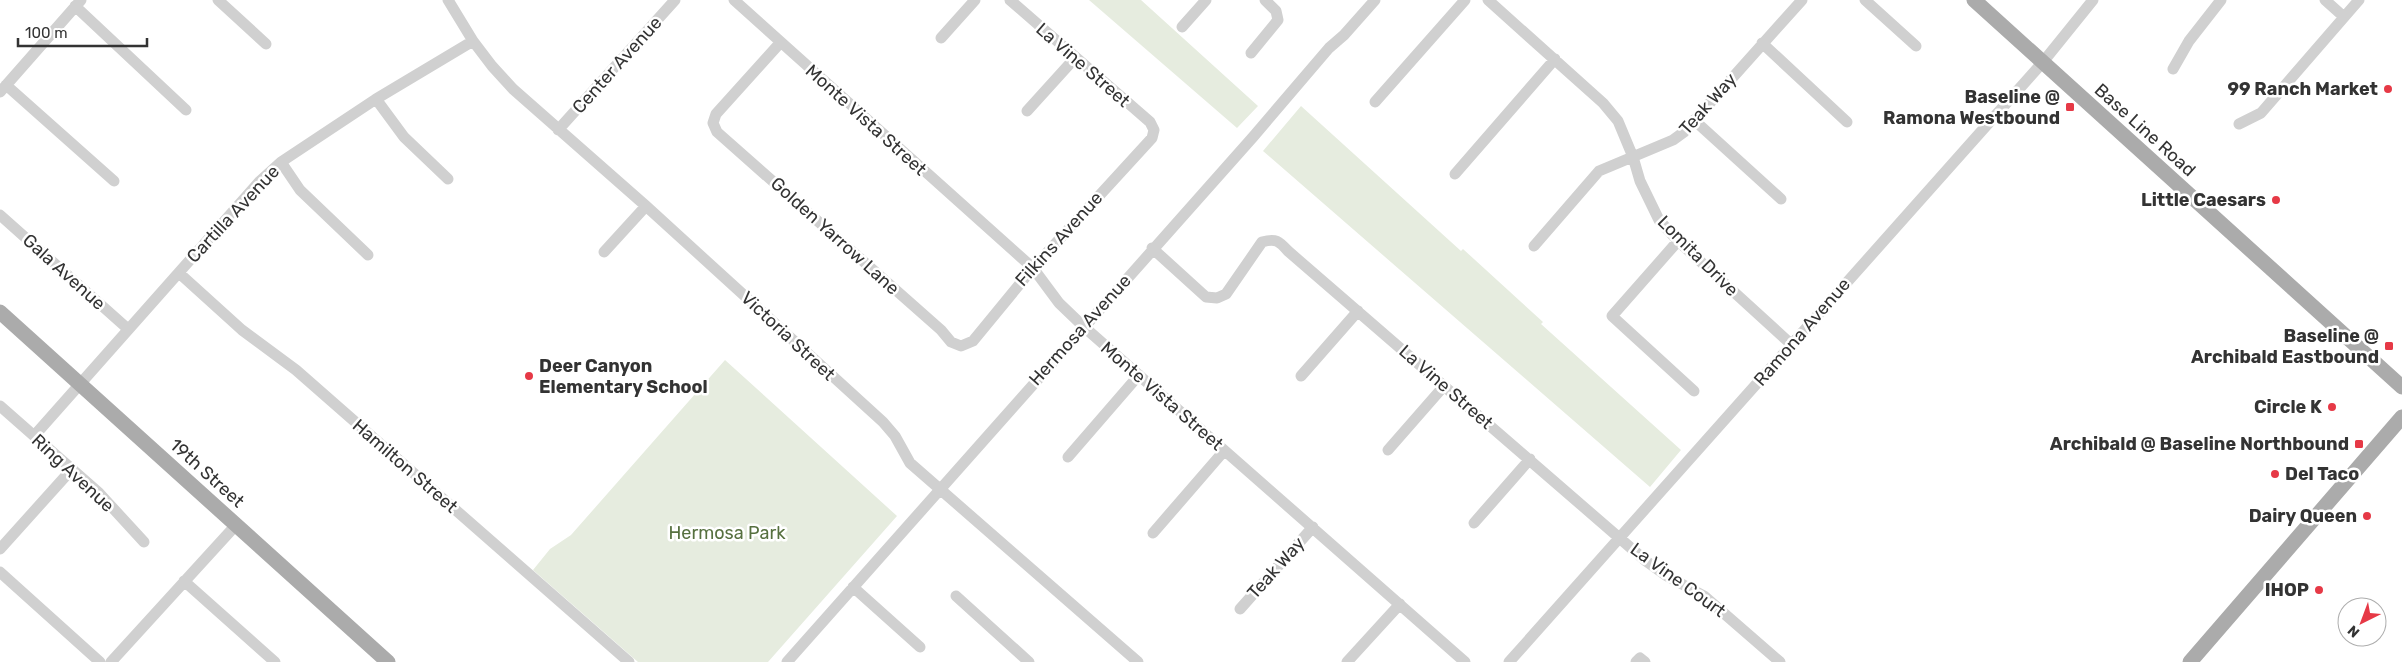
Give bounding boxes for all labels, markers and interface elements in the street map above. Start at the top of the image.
street label: Center Avenue [568,12,666,118]
scale bar [18,15,146,47]
street label: La Vine Street [1031,18,1135,112]
text: 100 m [25,24,67,42]
street label: Monte Vista Street [801,60,931,180]
street label: Teak Way [1675,68,1742,139]
place label: 99 Ranch Market [2227,78,2378,100]
street label: Base Line Road [2090,79,2200,181]
marker: 99 Ranch Market [2382,83,2394,95]
place label: Baseline @ Ramona Westbound [1883,86,2060,129]
marker: Baseline @ Ramona Westbound [2064,101,2076,113]
street label: Cartilla Avenue [182,160,284,268]
street label: Golden Yarrow Lane [766,172,904,300]
street label: Filkins Avenue [1011,187,1107,291]
place label: Little Caesars [2141,189,2266,211]
marker: Little Caesars [2270,194,2282,206]
street label: Lomita Drive [1653,211,1743,301]
street label: Gala Avenue [18,229,110,315]
street label: Hermosa Avenue [1024,270,1136,390]
street label: Ramona Avenue [1749,274,1855,390]
street label: Victoria Street [736,287,840,385]
place label: Baseline @ Archibald Eastbound [2191,325,2379,368]
street label: Monte Vista Street [1096,337,1228,455]
street label: La Vine Street [1394,340,1498,434]
marker: Baseline @ Archibald Eastbound [2383,340,2395,352]
place label: Deer Canyon Elementary School [539,355,708,398]
marker: Deer Canyon Elementary School [523,370,535,382]
place label: Circle K [2254,396,2322,418]
marker: Circle K [2326,401,2338,413]
street label: Hamilton Street [348,414,462,518]
street label: Ring Avenue [27,429,119,517]
place label: Archibald @ Baseline Northbound [2050,433,2349,455]
street label: 19th Street [165,434,249,512]
marker: Archibald @ Baseline Northbound [2353,438,2365,450]
place label: Del Taco [2285,463,2359,485]
marker: Del Taco [2269,468,2281,480]
place label: Dairy Queen [2249,505,2357,527]
marker: Dairy Queen [2361,510,2373,522]
park label: Hermosa Park [668,522,786,544]
street label: Teak Way [1243,532,1310,603]
street label: La Vine Court [1626,538,1730,622]
place label: IHOP [2265,579,2309,601]
marker: IHOP [2313,584,2325,596]
north arrow [2337,597,2387,647]
text: N [2344,622,2363,641]

